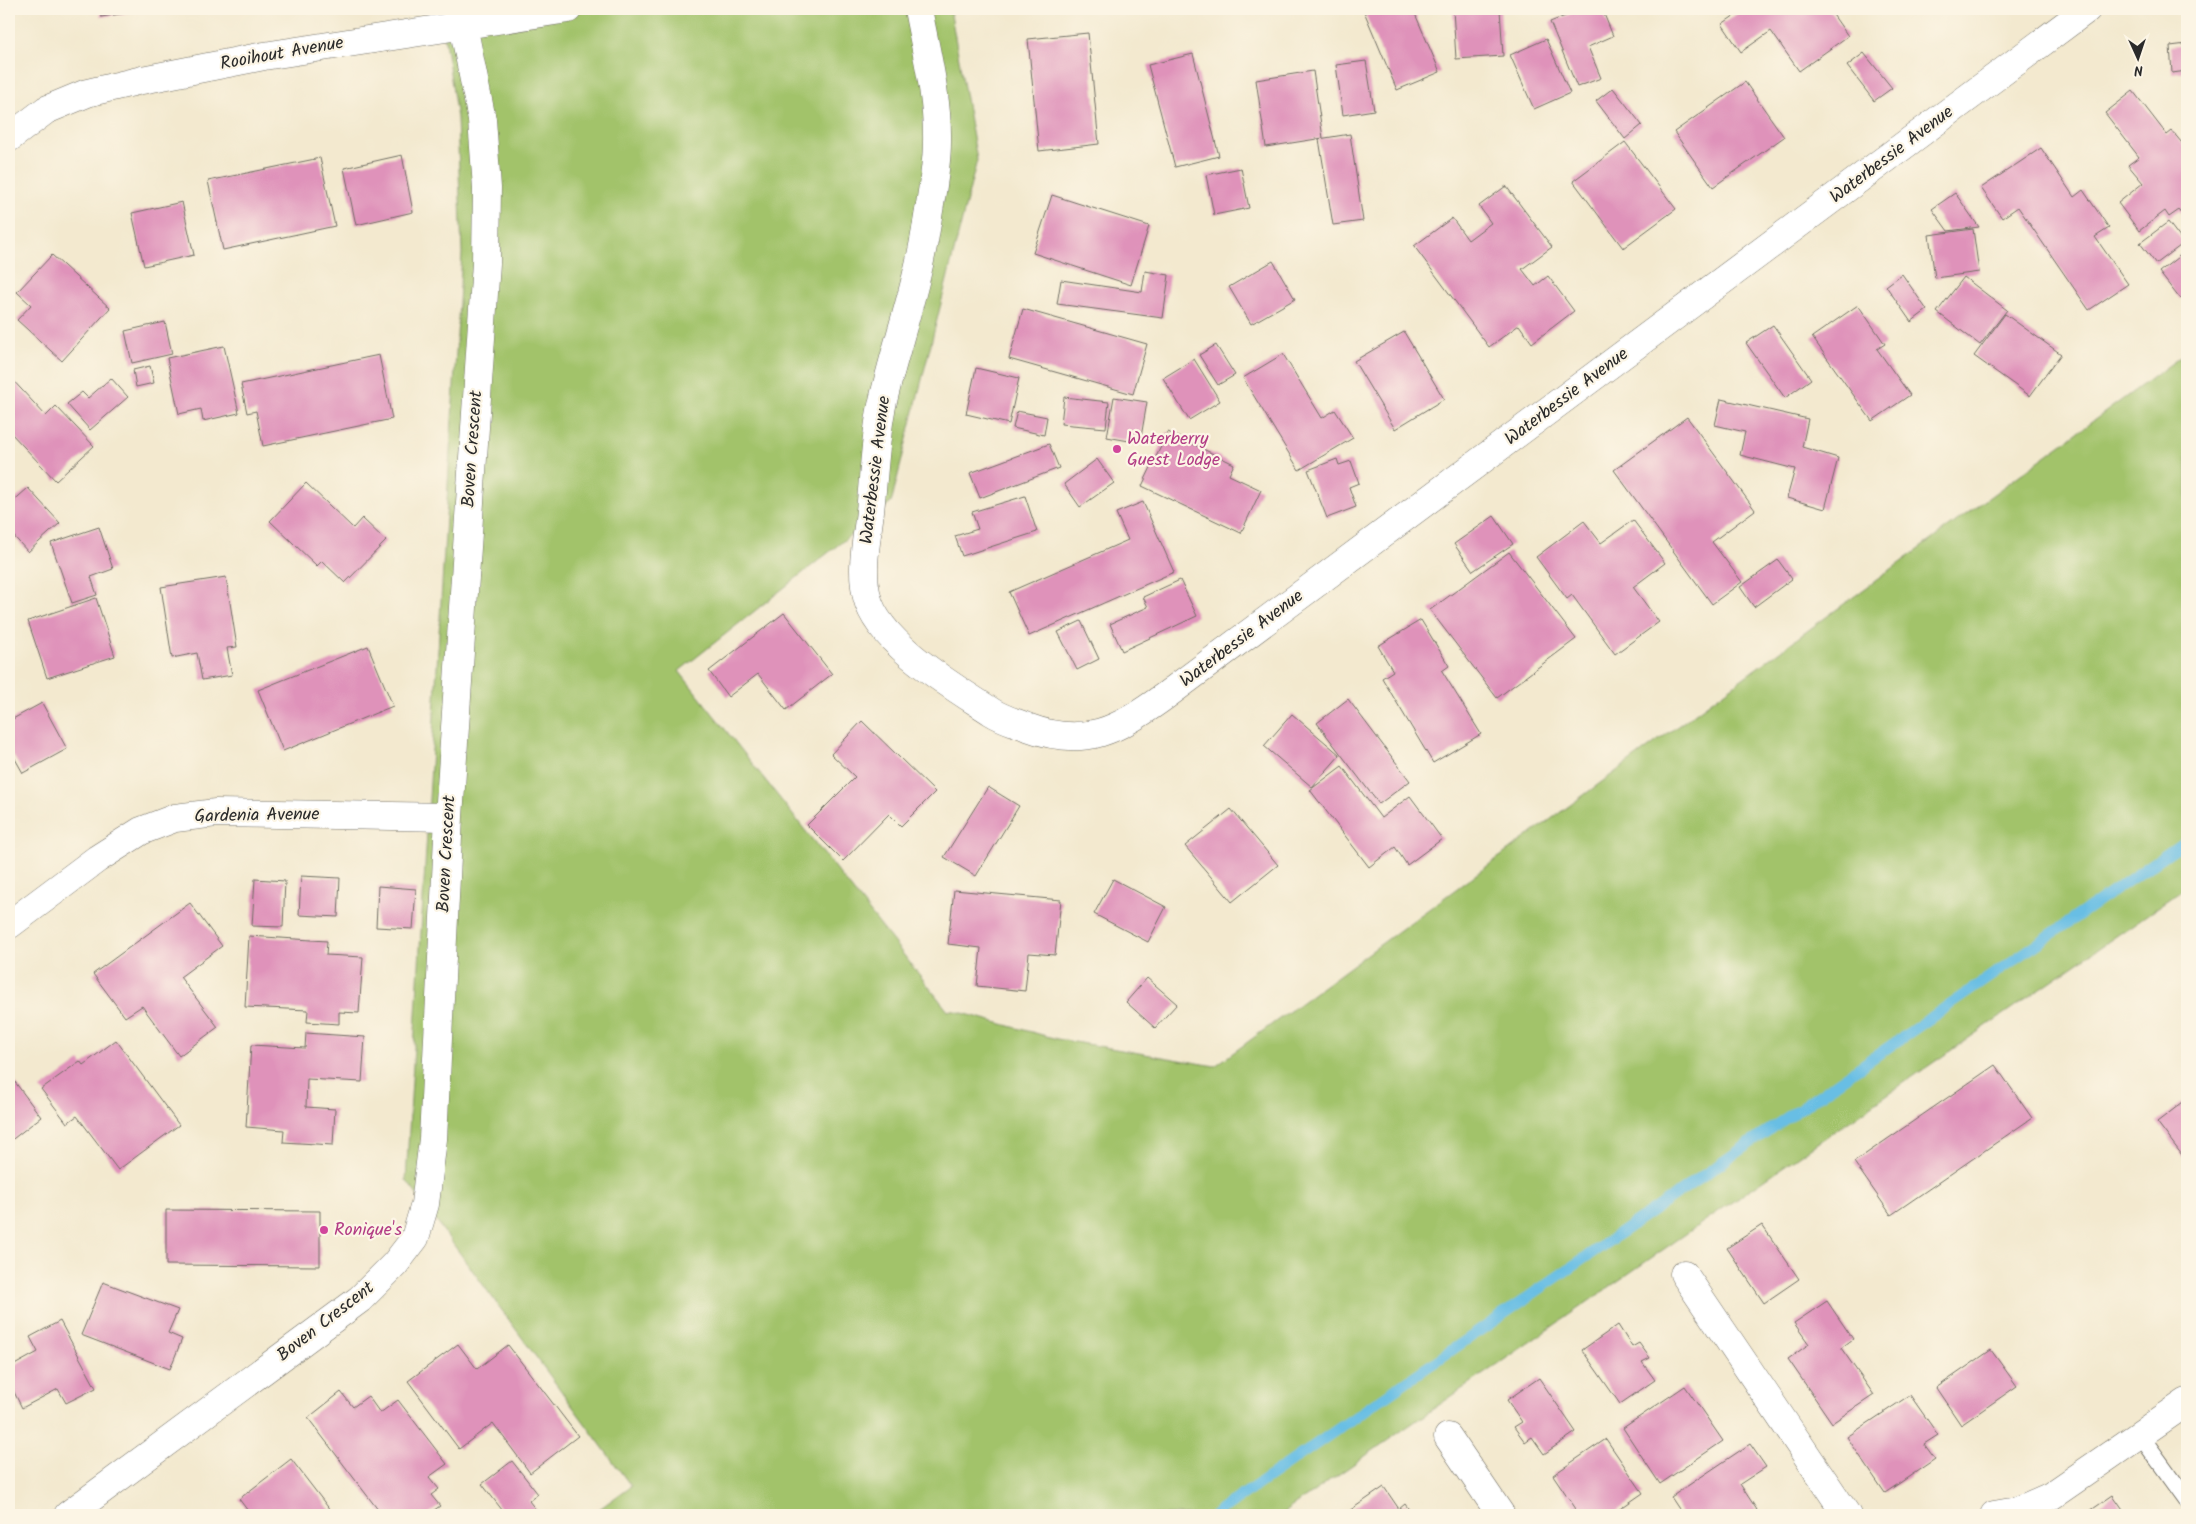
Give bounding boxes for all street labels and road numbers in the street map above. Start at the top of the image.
street label: Rooihout Avenue [218,29,346,79]
street label: Waterbessie Avenue [1824,99,1960,211]
street label: Waterbessie Avenue [1499,341,1635,453]
street label: Boven Crescent [454,388,492,509]
street label: Waterbessie Avenue [853,394,899,546]
street label: Waterbessie Avenue [1174,583,1310,695]
street label: Boven Crescent [429,794,465,913]
street label: Gardenia Avenue [194,800,320,832]
street label: Boven Crescent [271,1274,382,1370]

